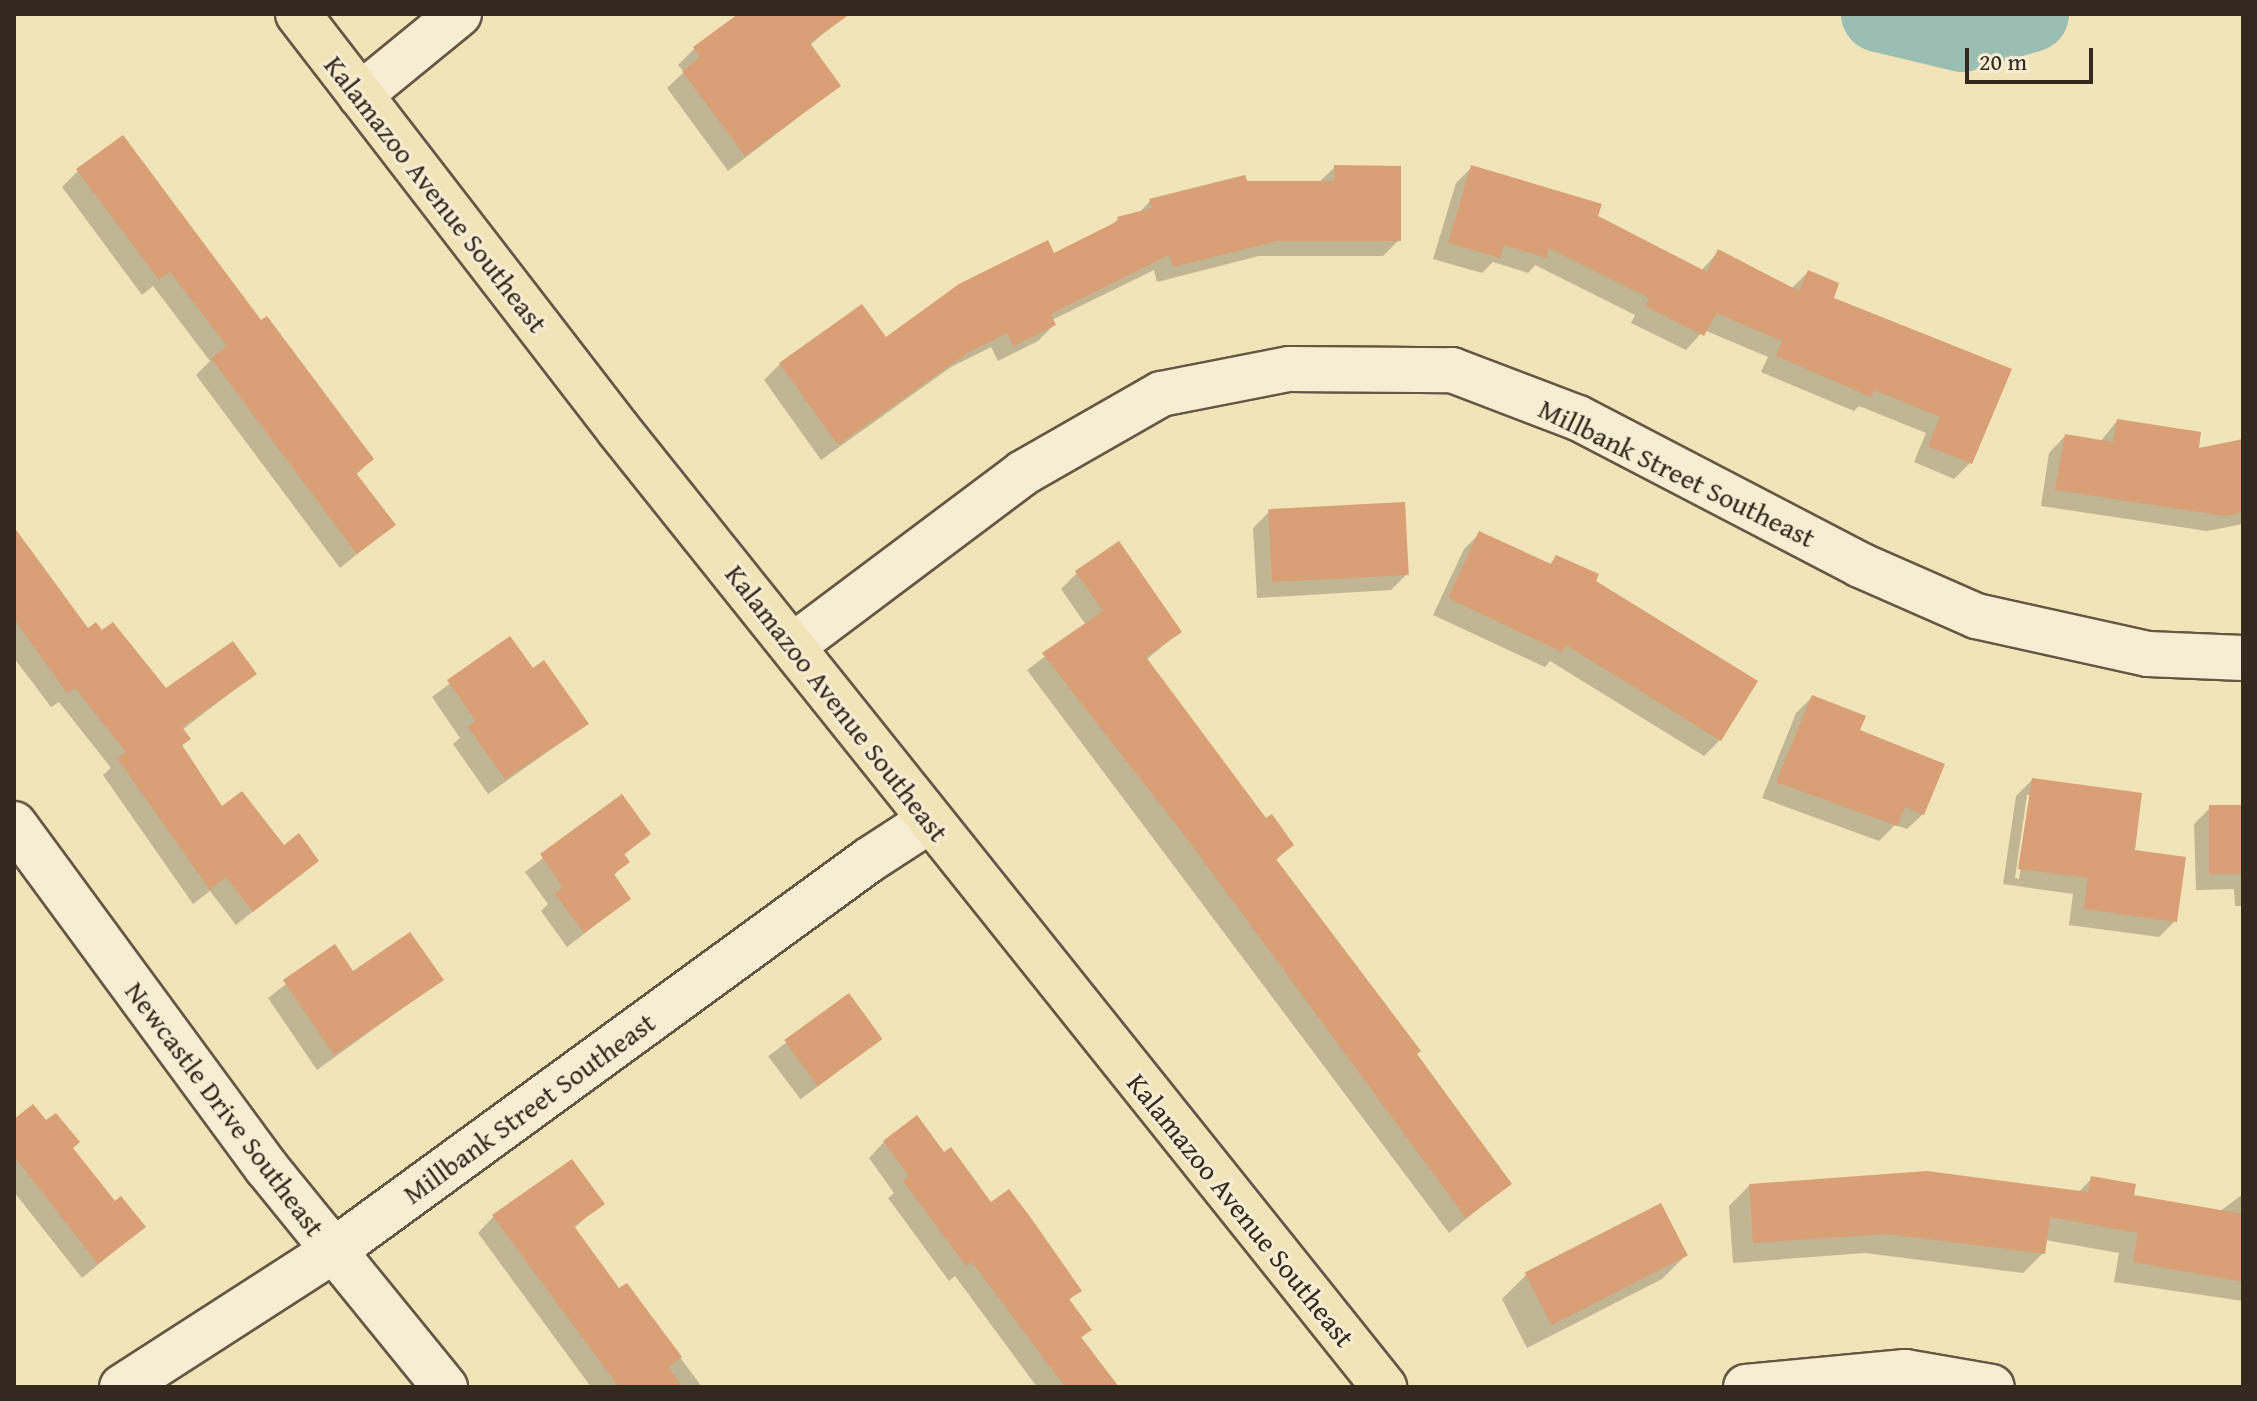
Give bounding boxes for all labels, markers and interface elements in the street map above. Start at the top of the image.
scale bar [1969,32,2097,82]
text: 20 m [1979,44,2027,79]
street label: Kalamazoo Avenue Southeast [317,49,555,339]
street label: Millbank Street Southeast [1533,391,1821,555]
street label: Kalamazoo Avenue Southeast [718,558,956,848]
street label: Newcastle Drive Southeast [118,975,332,1243]
street label: Millbank Street Southeast [396,1005,662,1211]
street label: Kalamazoo Avenue Southeast [1120,1066,1362,1354]

